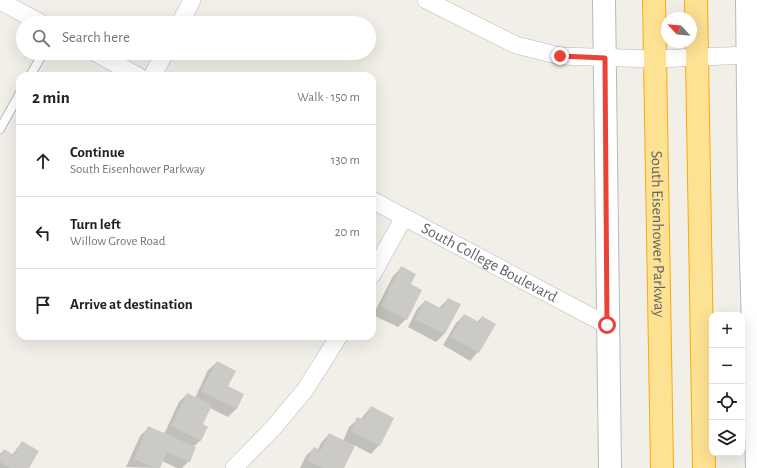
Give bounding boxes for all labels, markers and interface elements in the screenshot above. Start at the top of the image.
north arrow [661,12,697,48]
search box [16,16,376,60]
icon: search [30,27,52,49]
text: Search here [62,30,130,45]
route end [551,47,569,65]
text: 2 min [32,89,70,106]
text: Walk · 150 m [297,91,360,104]
text: Continue [70,145,125,160]
icon: ahead [32,150,54,172]
street label: South Eisenhower Parkway [649,151,667,317]
text: 130 m [331,154,360,167]
text: South Eisenhower Parkway [70,163,205,176]
text: Turn left [70,217,121,232]
street label: South College Boulevard [419,220,560,305]
icon: left [32,222,54,244]
text: 20 m [335,226,360,239]
text: Willow Grove Road [70,235,166,248]
icon: arrive [32,294,54,316]
text: Arrive at destination [70,297,193,312]
map controls [709,312,745,456]
button: + [709,312,745,348]
route start [598,316,616,334]
button: − [709,348,745,384]
button: locate [709,384,745,420]
button: layers [709,420,745,456]

